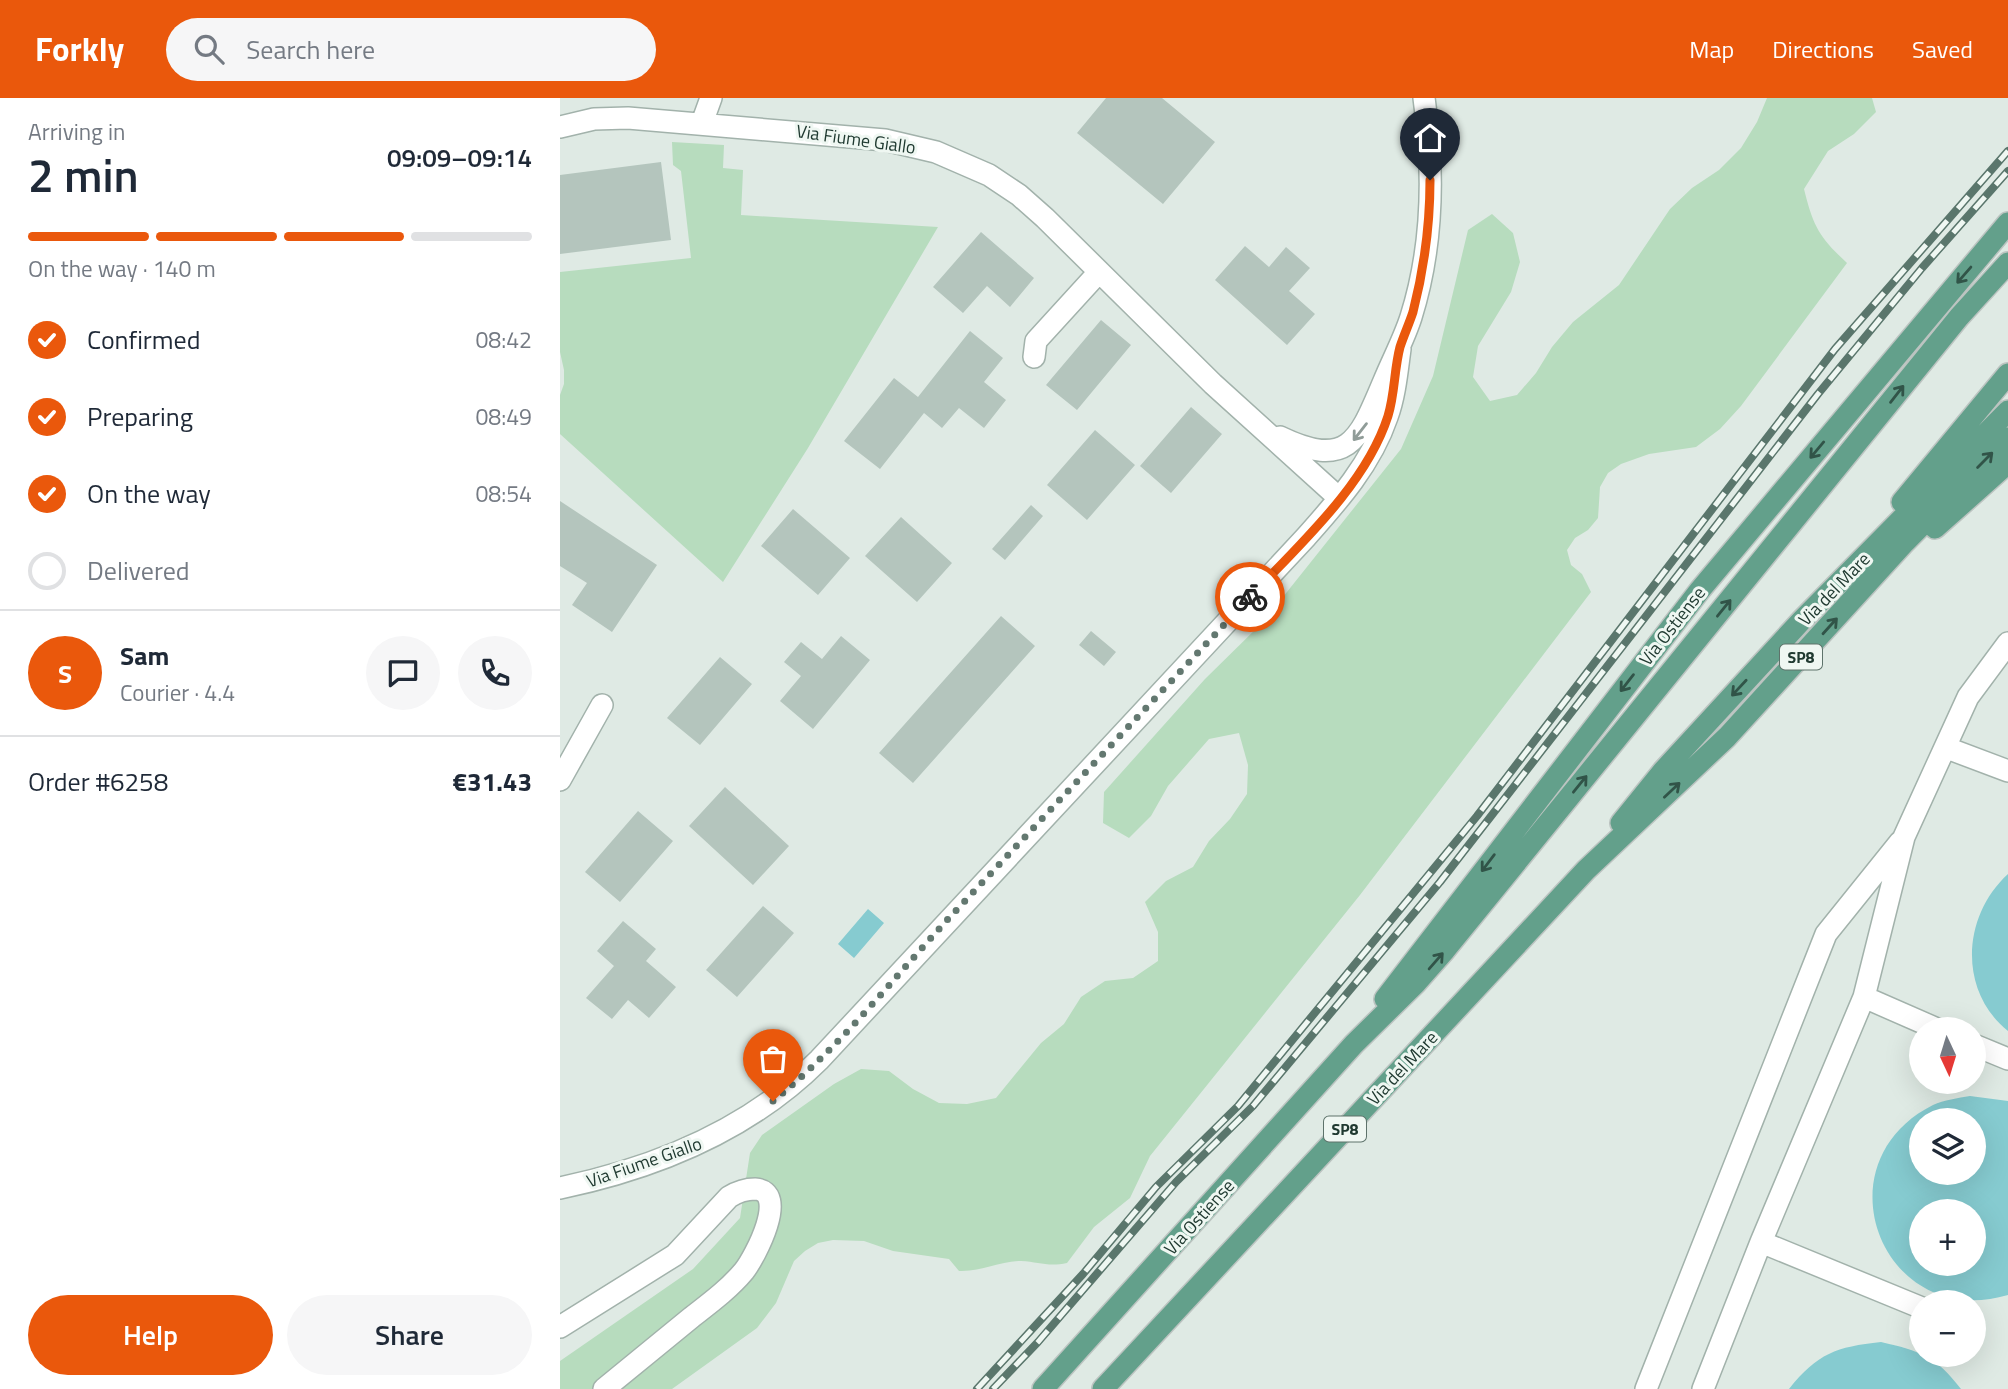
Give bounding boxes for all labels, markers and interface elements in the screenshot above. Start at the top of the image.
search box [166,18,656,81]
text: Forkly [35,24,124,74]
icon: search [190,30,228,68]
text: Search here [246,30,375,69]
text: Map [1689,31,1734,67]
text: Directions [1772,31,1874,67]
text: Saved [1912,31,1973,67]
pin [1400,108,1460,180]
text: Arriving in [28,114,125,149]
street label: Via Fiume Giallo [795,117,917,161]
icon: home [1411,119,1449,157]
text: 09:09–09:14 [387,138,532,177]
text: 2 min [28,140,139,210]
text: On the way · 140 m [28,251,216,286]
one-way arrow [1956,266,1972,284]
text: Confirmed [87,320,201,359]
icon: check [28,321,66,359]
text: 08:42 [475,322,532,357]
one-way arrow [1890,386,1905,404]
text: Preparing [87,397,193,436]
icon: check [28,398,66,436]
text: 08:49 [475,399,532,434]
one-way arrow [1352,422,1367,440]
one-way arrow [1810,440,1825,458]
one-way arrow [1977,451,1994,468]
text: On the way [87,474,211,513]
icon: check [28,475,66,513]
text: 08:54 [475,476,532,511]
street label: Via del Mare [1792,546,1876,632]
text: Delivered [87,551,190,590]
courier [1215,562,1285,632]
icon: bike [1231,578,1269,616]
street label: Via Ostiense [1632,581,1712,671]
one-way arrow [1716,599,1732,617]
one-way arrow [1821,618,1838,635]
text: Sam [120,636,169,675]
button: chat [366,636,440,710]
button: phone [458,636,532,710]
road number: SP8 [1780,644,1822,670]
text: S [58,654,72,693]
one-way arrow [1620,673,1635,691]
text: Courier · 4.4 [120,675,235,710]
one-way arrow [1731,679,1747,697]
text: Order #6258 [28,762,168,801]
text: €31.43 [453,762,532,801]
one-way arrow [1572,775,1587,794]
one-way arrow [1663,781,1680,798]
one-way arrow [1481,853,1496,872]
one-way arrow [1428,952,1444,970]
north arrow [1909,1017,1986,1094]
map controls [1909,1017,1986,1367]
street label: Via del Mare [1360,1025,1444,1111]
pin [743,1029,803,1101]
icon: bag [754,1040,792,1078]
button: layers [1909,1108,1986,1185]
road number: SP8 [1324,1116,1366,1142]
street label: Via Fiume Giallo [583,1130,705,1194]
street label: Via Ostiense [1157,1173,1241,1261]
button: + [1909,1199,1986,1276]
button: − [1909,1290,1986,1367]
button: Help [28,1295,273,1375]
button: Share [287,1295,532,1375]

